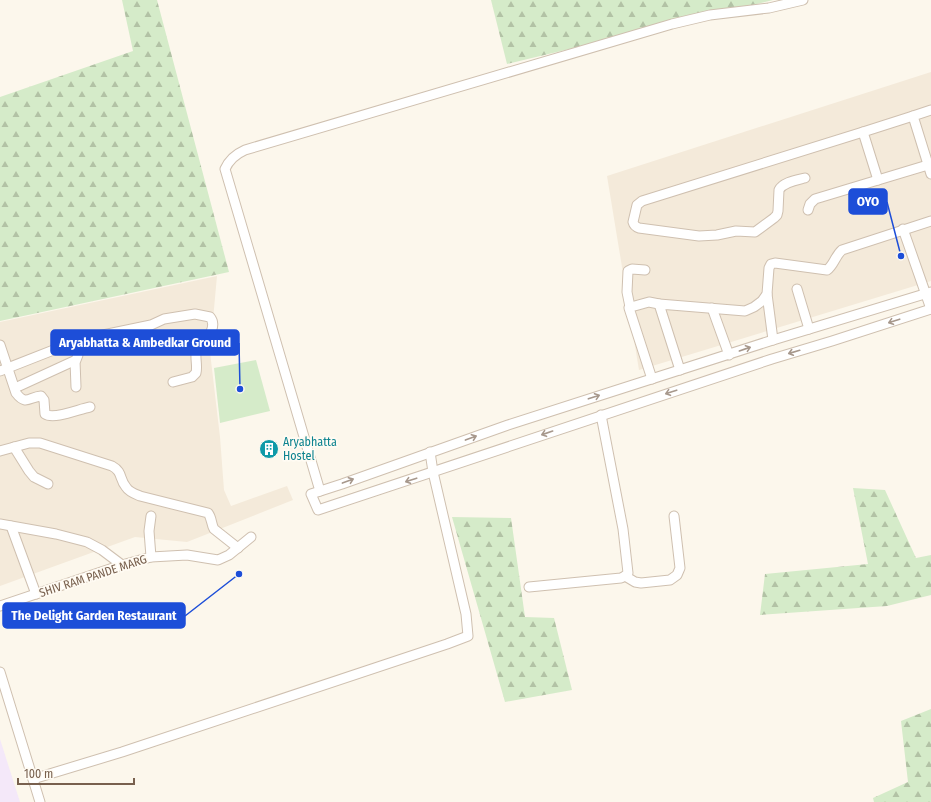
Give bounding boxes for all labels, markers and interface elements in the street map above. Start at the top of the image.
callout: OYO [849,189,887,214]
text: OYO [857,194,879,209]
one-way arrow [888,318,900,326]
callout: Aryabhatta & Ambedkar Ground [51,330,239,355]
text: Aryabhatta & Ambedkar Ground [58,335,231,350]
one-way arrow [739,345,751,353]
one-way arrow [788,349,801,356]
one-way arrow [664,389,677,396]
one-way arrow [588,393,601,400]
one-way arrow [542,430,554,438]
one-way arrow [464,434,477,441]
place label: Aryabhatta Hostel [283,435,337,463]
building icon: Aryabhatta Hostel [258,438,280,460]
one-way arrow [405,476,417,484]
one-way arrow [342,477,354,485]
street label: SHIV RAM PANDE MARG [37,552,149,600]
callout: The Delight Garden Restaurant [3,603,185,628]
text: The Delight Garden Restaurant [11,608,177,623]
scale bar [18,760,134,786]
text: 100 m [24,767,53,781]

